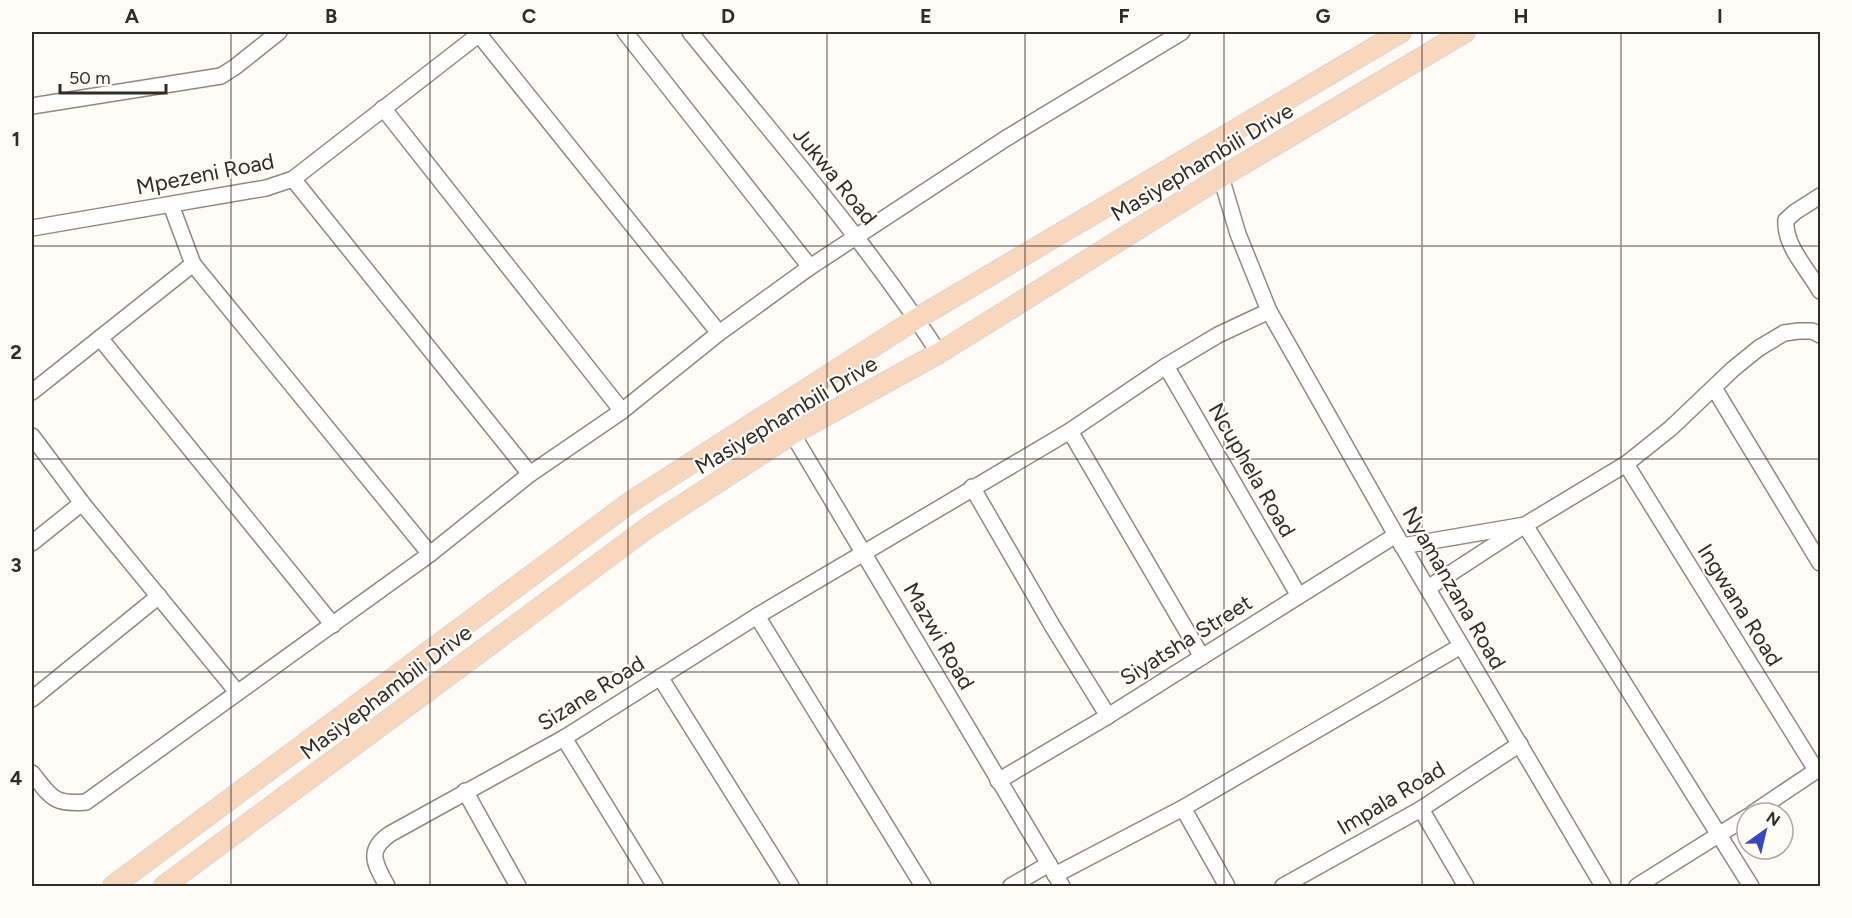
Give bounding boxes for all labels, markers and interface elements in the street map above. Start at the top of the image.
text: A [125,4,140,28]
text: B [325,4,337,28]
text: C [522,4,536,28]
text: D [721,4,735,28]
text: E [920,4,932,28]
text: F [1118,4,1130,28]
text: G [1316,4,1331,28]
text: H [1514,4,1529,28]
text: I [1717,4,1723,28]
scale bar [60,57,166,95]
text: 50 m [69,67,111,89]
street label: Masiyephambili Drive [1106,97,1298,227]
street label: Jukwa Road [787,121,883,231]
text: 1 [12,127,20,151]
street label: Mpezeni Road [134,147,276,201]
text: 2 [10,340,22,364]
street label: Masiyephambili Drive [690,350,882,480]
street label: Ncuphela Road [1203,398,1301,542]
street label: Nyamanzana Road [1396,502,1512,674]
street label: Ingwana Road [1692,539,1788,671]
text: 3 [10,553,22,577]
street label: Mazwi Road [898,578,980,694]
street label: Siyatsha Street [1115,589,1257,691]
street label: Masiyephambili Drive [295,619,477,765]
street label: Sizane Road [533,649,649,737]
street label: Impala Road [1332,755,1450,841]
text: 4 [10,766,23,790]
north arrow [1735,801,1795,861]
text: N [1763,808,1784,830]

